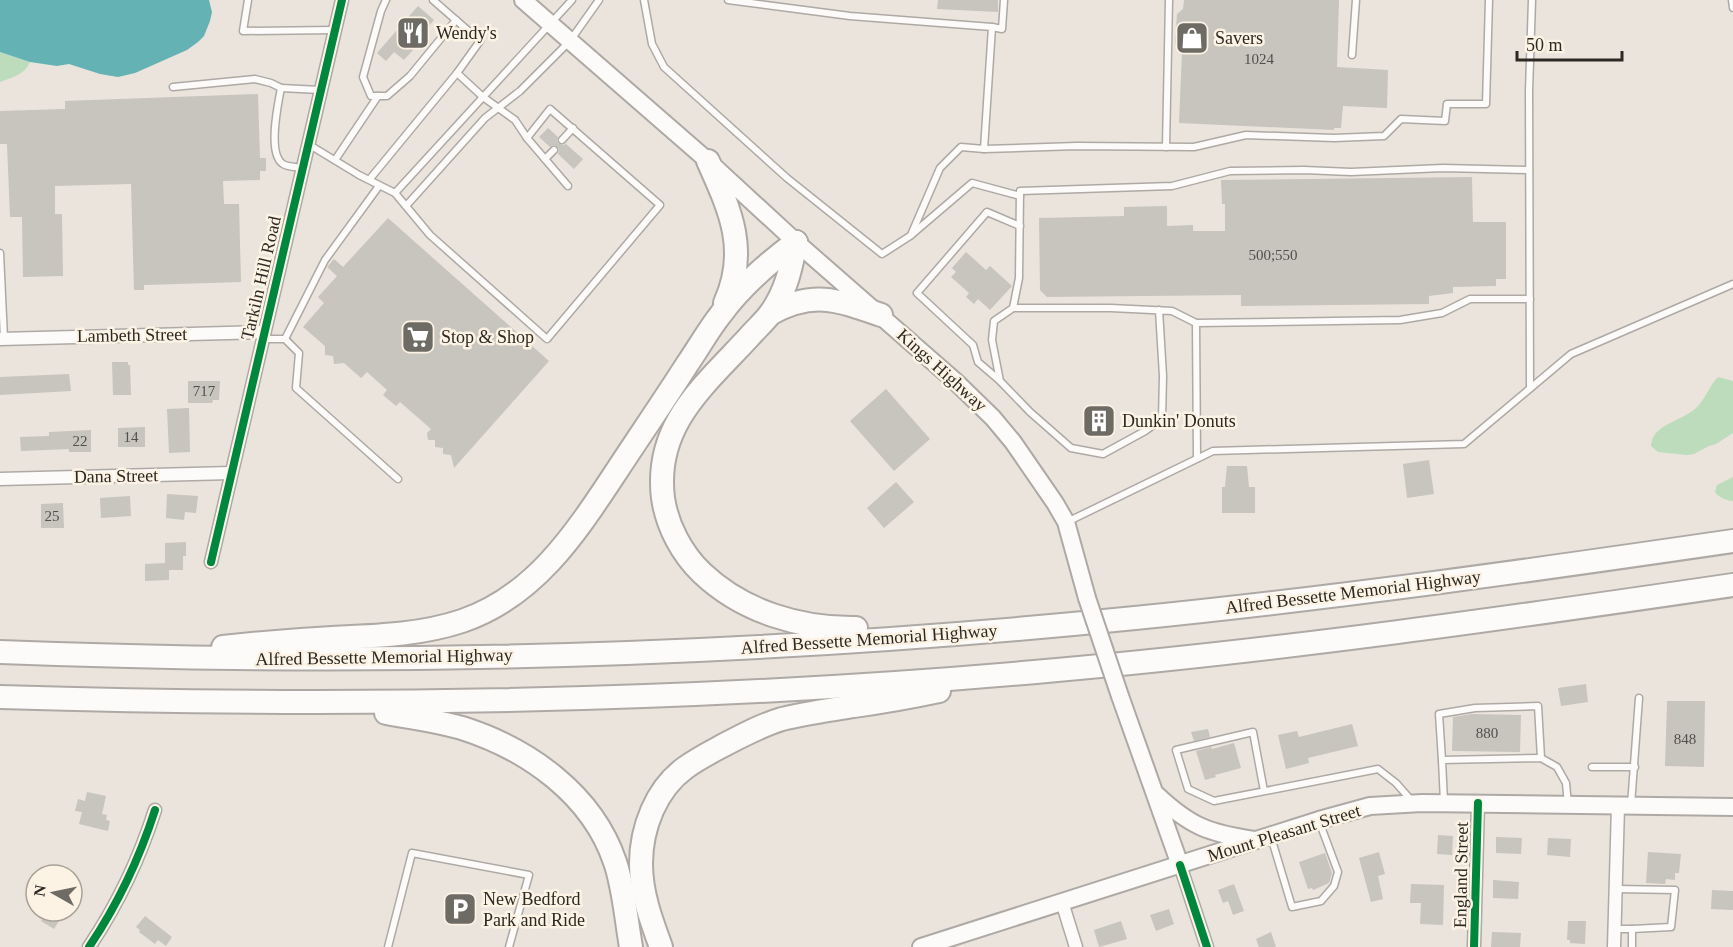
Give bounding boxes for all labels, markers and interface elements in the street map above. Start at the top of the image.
restaurant icon: Wendy's [395,15,431,51]
shop icon: Savers [1174,20,1210,56]
place label: Wendy's [436,23,497,43]
scale bar [1517,24,1622,62]
place label: Savers [1215,28,1263,48]
text: 50 m [1526,35,1563,55]
house number: 1024 [1244,51,1275,67]
street label: Tarkiln Hill Road [237,214,285,342]
house number: 500;550 [1248,247,1298,263]
supermarket icon: Stop & Shop [400,319,436,355]
street label: Lambeth Street [77,324,187,346]
street label: Kings Highway [893,325,991,415]
place label: Stop & Shop [441,327,534,347]
house number: 717 [193,383,216,399]
building icon: Dunkin' Donuts [1081,403,1117,439]
place label: Dunkin' Donuts [1122,411,1236,431]
house number: 14 [124,429,139,445]
house number: 22 [73,433,88,449]
street label: Dana Street [74,465,158,487]
house number: 25 [45,508,60,524]
street label: Alfred Bessette Memorial Highway [1224,566,1482,618]
street label: Alfred Bessette Memorial Highway [740,620,998,658]
street label: Alfred Bessette Memorial Highway [255,645,513,669]
house number: 880 [1476,725,1498,741]
house number: 848 [1674,731,1696,747]
street label: Mount Pleasant Street [1205,800,1363,866]
street label: England Street [1450,822,1472,928]
north arrow [24,863,84,923]
text: N [30,883,49,898]
place label: New Bedford Park and Ride [483,889,585,930]
parking icon: New Bedford Park and Ride [442,891,478,927]

